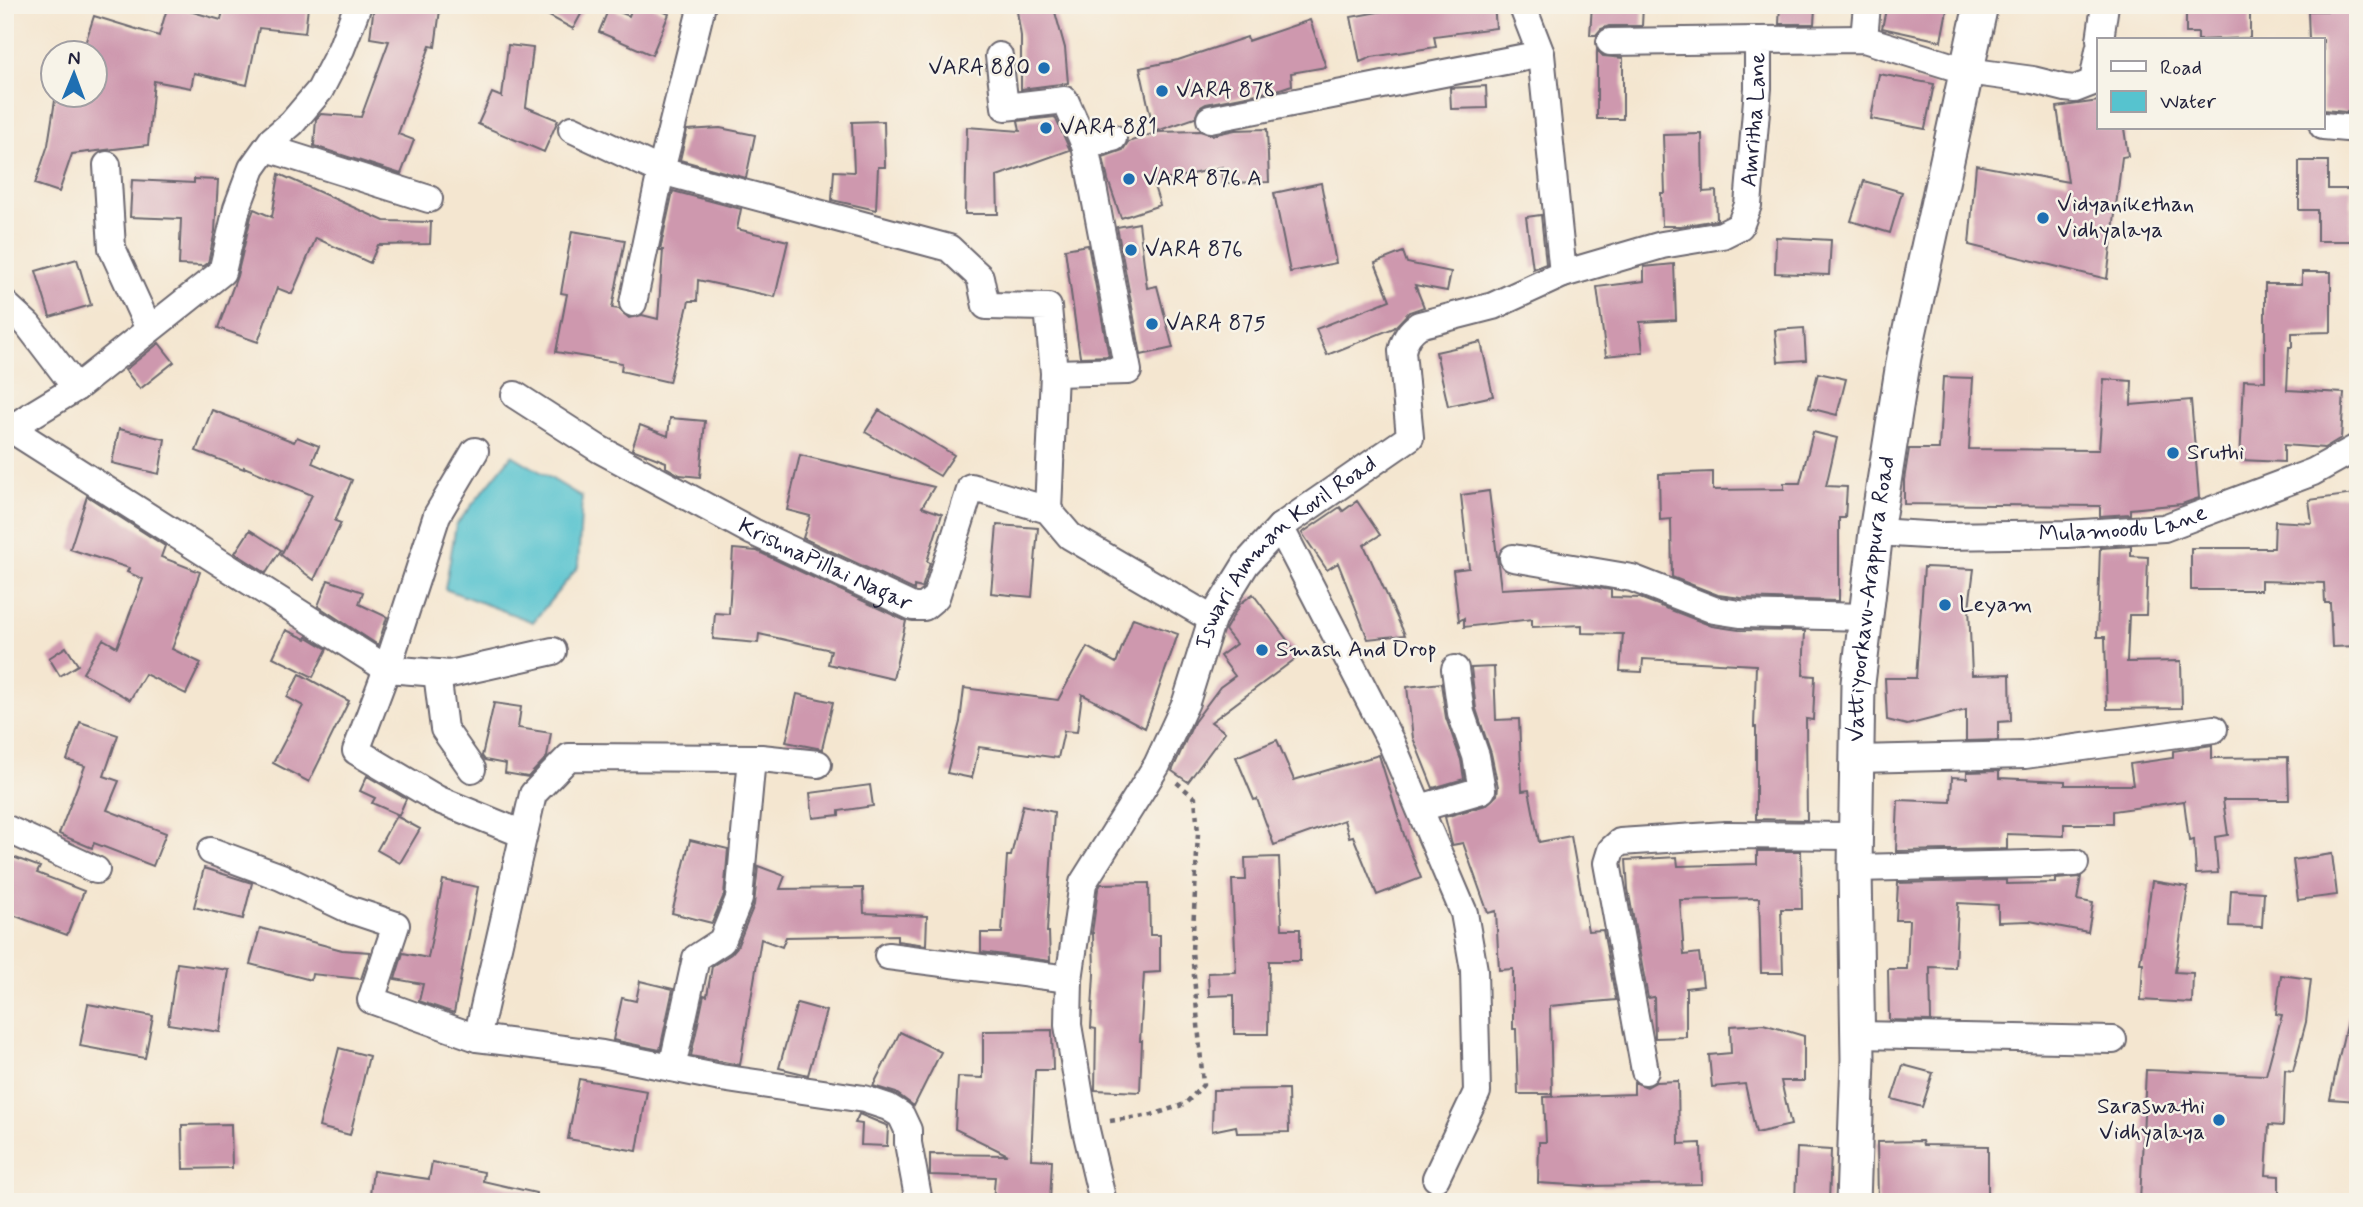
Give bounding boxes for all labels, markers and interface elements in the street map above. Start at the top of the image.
north arrow [38,38,108,108]
legend [2097,38,2324,130]
text: N [68,46,81,71]
street label: Amritha Lane [1735,52,1773,188]
place label: VARA 880 [928,53,1030,83]
text: Road [2160,54,2202,82]
marker: VARA 880 [1036,60,1052,76]
place label: VARA 878 [1176,76,1275,106]
marker: VARA 878 [1154,83,1170,99]
text: Water [2160,88,2216,116]
place label: VARA 881 [1060,113,1157,143]
marker: VARA 881 [1038,120,1054,136]
place label: VARA 876 A [1143,164,1262,194]
marker: VARA 876 A [1121,171,1137,187]
place label: Vidyanikethan Vidhyalaya [2057,190,2194,246]
marker: Vidyanikethan Vidhyalaya [2035,210,2051,226]
place label: VARA 876 [1145,235,1243,265]
marker: VARA 876 [1123,242,1139,258]
place label: VARA 875 [1166,309,1266,339]
marker: VARA 875 [1144,316,1160,332]
place label: Sruthi [2187,438,2244,468]
marker: Sruthi [2165,445,2181,461]
street label: Iswari Amman Kovil Road [1189,449,1383,652]
street label: Vattiyoorkavu-Arappura Road [1842,454,1903,742]
street label: Mulamoodu Lane [2038,498,2211,549]
street label: KrishnaPillai Nagar [732,512,917,619]
place label: Leyam [1959,590,2032,620]
marker: Leyam [1937,597,1953,613]
place label: Smash And Drop [1276,635,1437,665]
marker: Smash And Drop [1254,642,1270,658]
place label: Saraswathi Vidhyalaya [2097,1092,2205,1148]
marker: Saraswathi Vidhyalaya [2211,1112,2227,1128]

